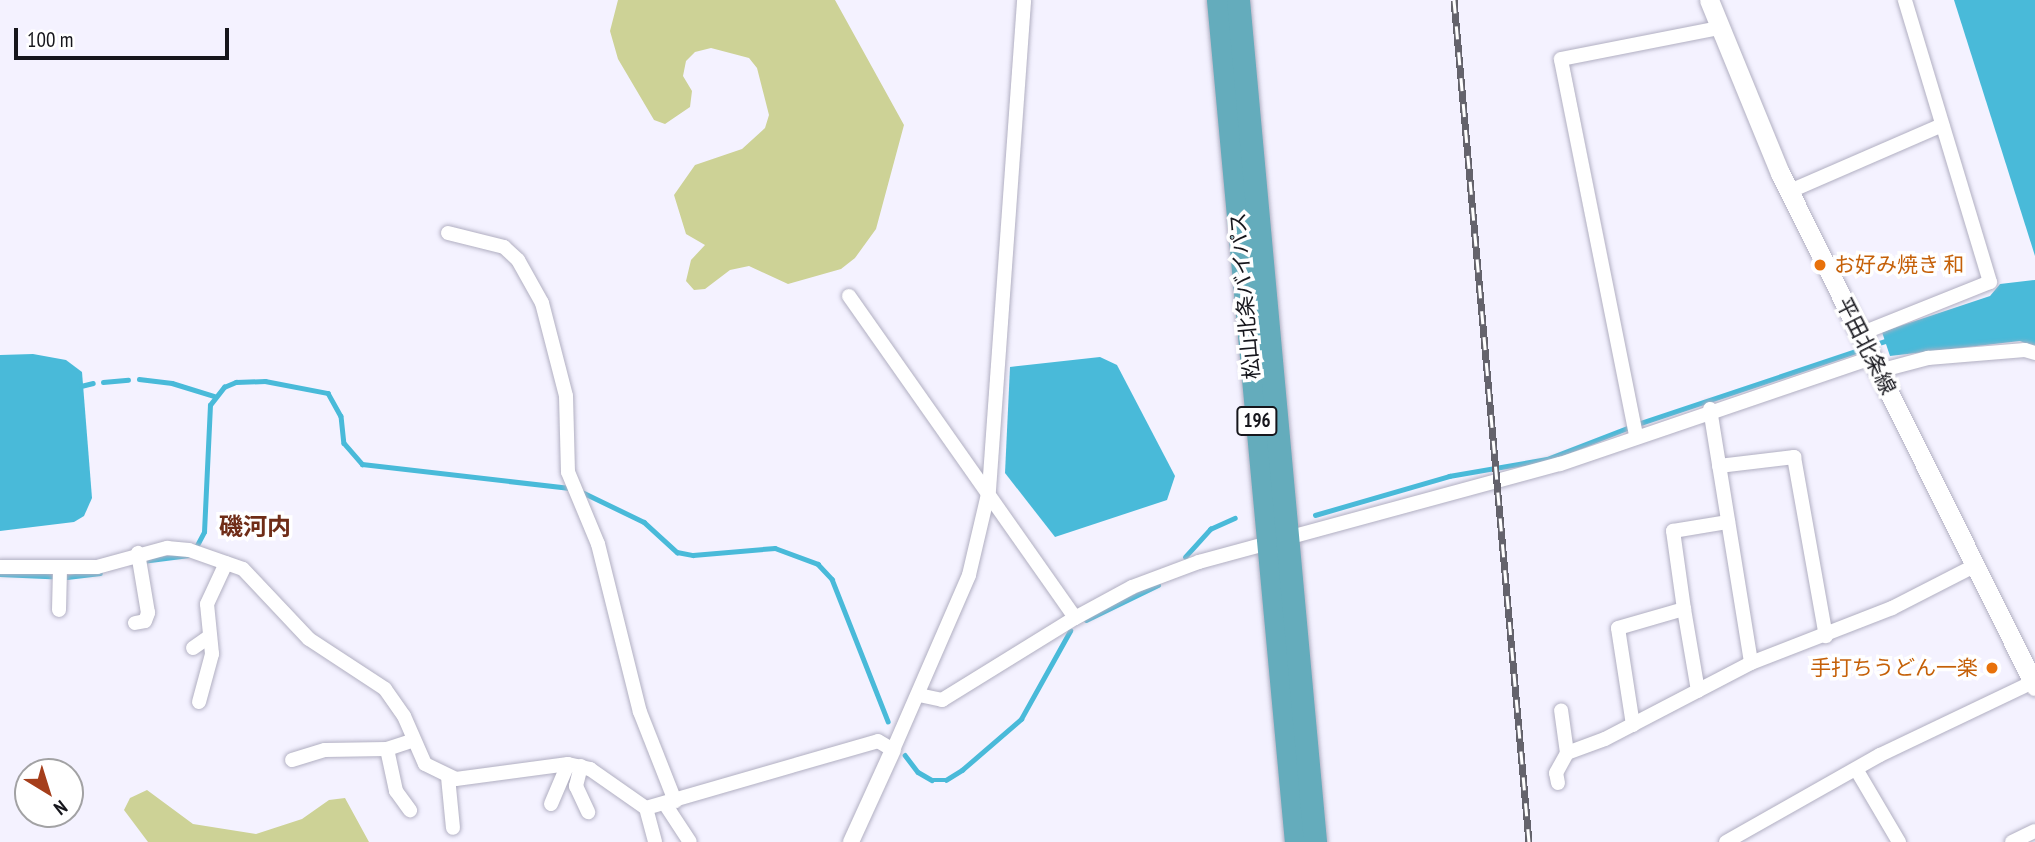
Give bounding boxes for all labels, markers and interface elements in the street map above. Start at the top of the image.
scale bar [18,14,233,58]
text: 100 m [27,26,73,53]
street label: 松山北条バイパス [1225,211,1265,381]
place label: お好み焼き 和 [1834,252,1964,278]
marker: お好み焼き 和 [1812,257,1828,273]
street label: 平田北条線 [1831,294,1901,398]
road number: 196 [1236,406,1278,436]
district label: 磯河内 [219,513,291,541]
place label: 手打ちうどん一楽 [1810,655,1978,681]
marker: 手打ちうどん一楽 [1984,660,2000,676]
north arrow [14,758,84,828]
text: N [49,795,72,821]

